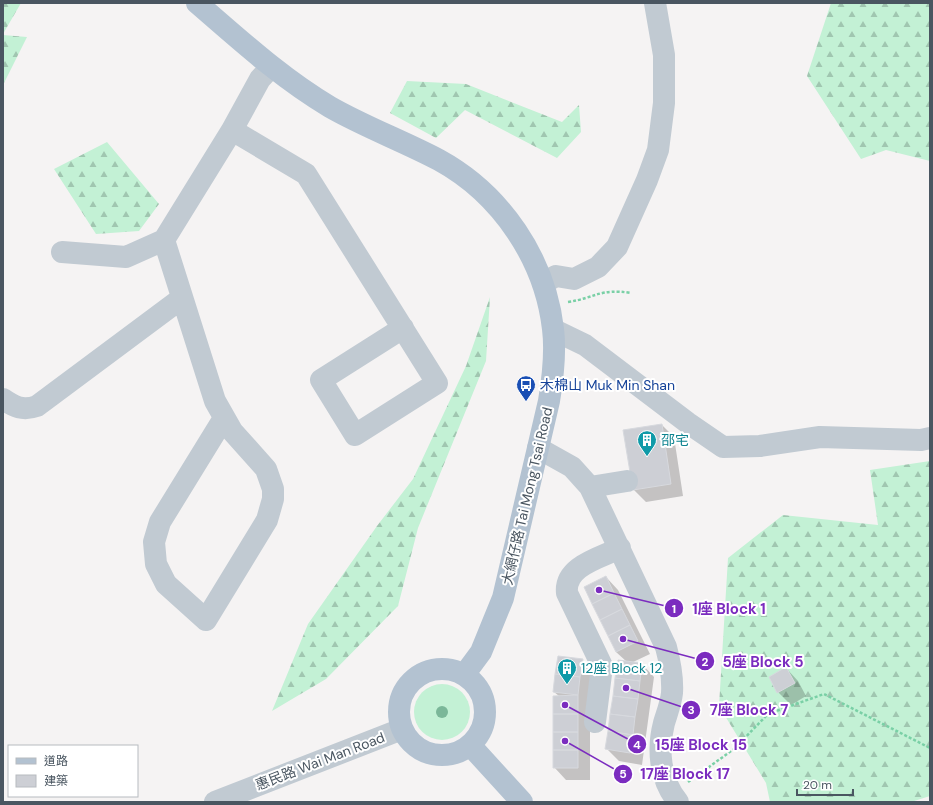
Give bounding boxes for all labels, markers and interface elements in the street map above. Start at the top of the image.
bus stop icon: 木棉山 Muk Min Shan [515,374,537,402]
place label: 木棉山 Muk Min Shan [540,376,675,394]
street label: 大網仔路 Tai Mong Tsai Road [498,405,556,587]
building icon: 邵宅 [636,429,658,457]
place label: 邵宅 [661,431,689,449]
callout: 1座 Block 1 [664,595,774,622]
text: 1座 Block 1 [692,599,766,619]
text: 1 [672,601,676,617]
callout: 5座 Block 5 [695,648,812,675]
text: 5座 Block 5 [722,652,804,672]
text: 2 [702,654,709,670]
building icon: 12座 Block 12 [556,657,578,685]
place label: 12座 Block 12 [581,659,662,677]
callout: 7座 Block 7 [681,696,796,723]
text: 7座 Block 7 [710,700,788,720]
text: 3 [687,702,695,718]
street label: 惠民路 Wai Man Road [253,728,387,794]
callout: 15座 Block 15 [627,731,755,758]
text: 15座 Block 15 [655,735,747,755]
text: 4 [633,737,641,753]
legend [8,745,138,797]
text: 道路 [44,753,68,769]
callout: 17座 Block 17 [613,760,738,787]
text: 17座 Block 17 [640,764,730,784]
text: 5 [619,766,627,782]
scale bar [797,771,853,797]
text: 建築 [44,773,68,789]
text: 20 m [803,777,832,793]

